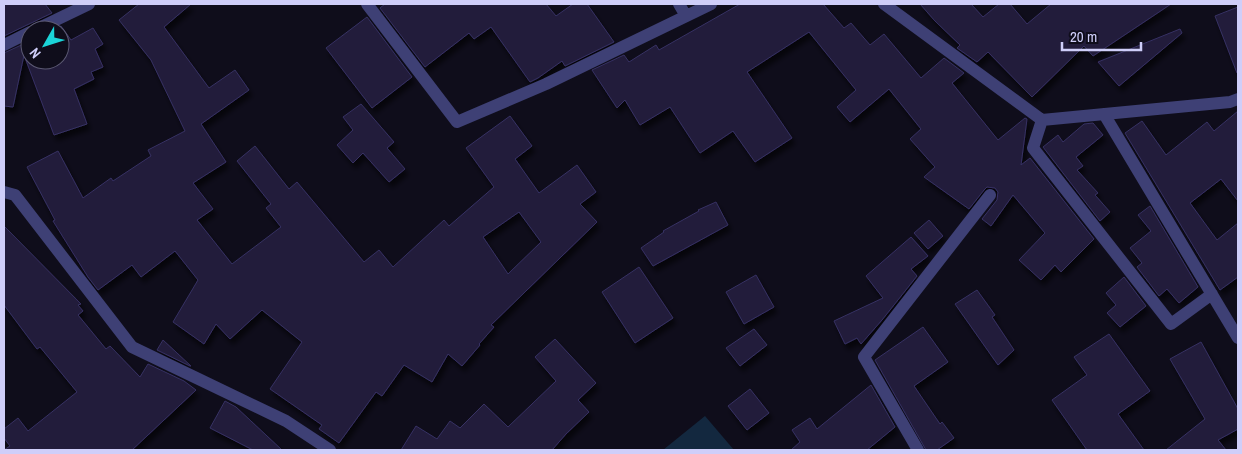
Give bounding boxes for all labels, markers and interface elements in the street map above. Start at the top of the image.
north arrow [20,20,70,70]
scale bar [1062,20,1141,52]
text: 20 m [1070,26,1097,47]
text: N [25,44,45,62]

